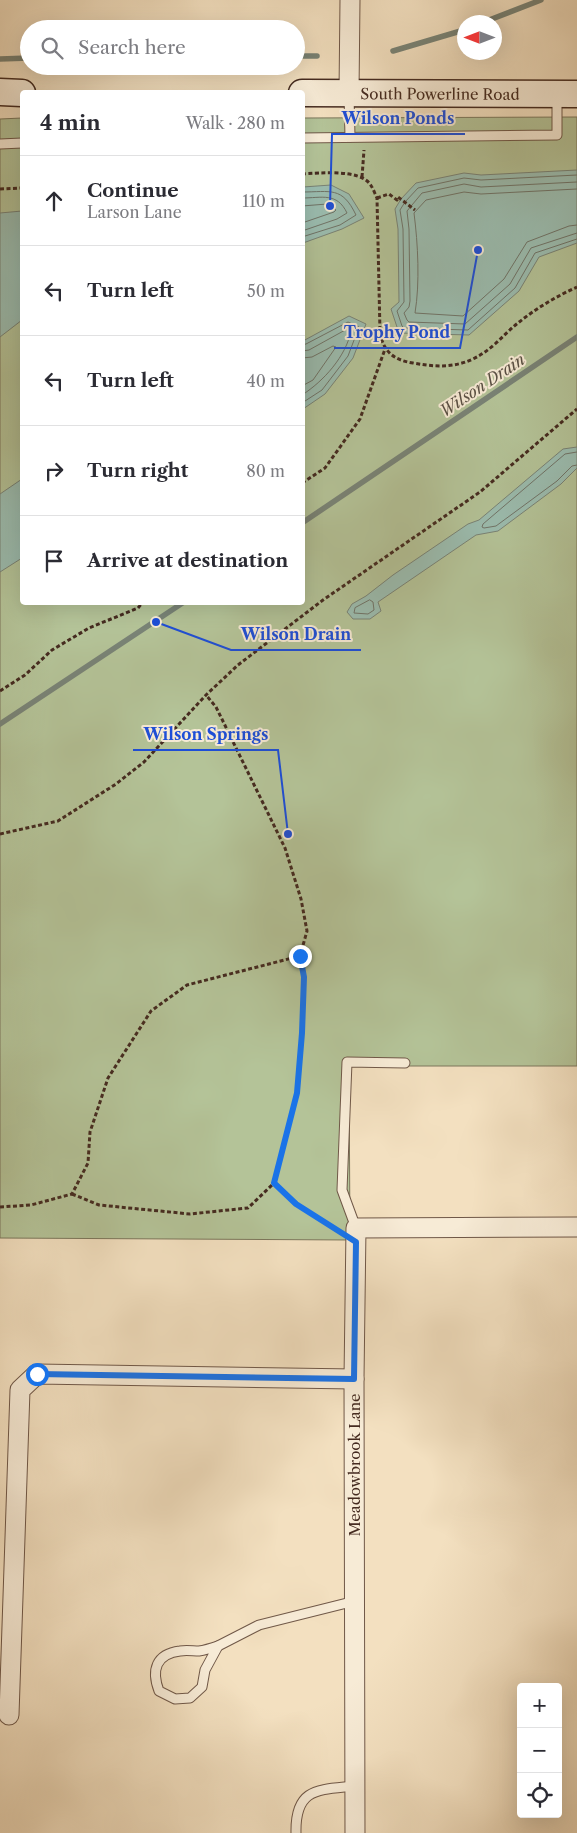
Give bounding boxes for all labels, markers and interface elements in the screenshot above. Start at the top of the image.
north arrow [457,15,502,60]
search box [20,20,305,75]
icon: search [38,34,66,62]
text: Search here [78,36,186,59]
street label: South Powerline Road [360,84,520,103]
callout: Wilson Ponds [332,103,465,134]
text: Wilson Ponds [341,108,454,128]
text: 4 min [40,110,101,135]
text: Walk · 280 m [186,113,285,133]
text: Continue [87,179,179,202]
icon: ahead [40,187,68,215]
text: 110 m [242,191,285,211]
text: Larson Lane [87,202,182,222]
icon: left [40,277,68,305]
text: Turn left [87,279,174,302]
text: 50 m [247,281,285,301]
callout: Trophy Pond [334,317,460,348]
text: Trophy Pond [344,322,451,342]
water label: Wilson Drain [436,349,528,421]
icon: left [40,367,68,395]
text: Turn left [87,369,174,392]
text: 40 m [246,371,285,391]
icon: right [40,457,68,485]
text: Turn right [87,459,188,482]
text: 80 m [246,461,285,481]
icon: arrive [40,547,68,575]
text: Arrive at destination [87,549,288,572]
callout: Wilson Drain [231,619,361,650]
text: Wilson Drain [240,624,351,644]
callout: Wilson Springs [133,719,278,750]
text: Wilson Springs [143,724,268,744]
route end [289,945,312,968]
route start [26,1363,49,1386]
street label: Meadowbrook Lane [345,1394,364,1536]
map controls [517,1683,562,1818]
button: + [517,1683,562,1728]
button: − [517,1728,562,1773]
button: locate [517,1773,562,1818]

